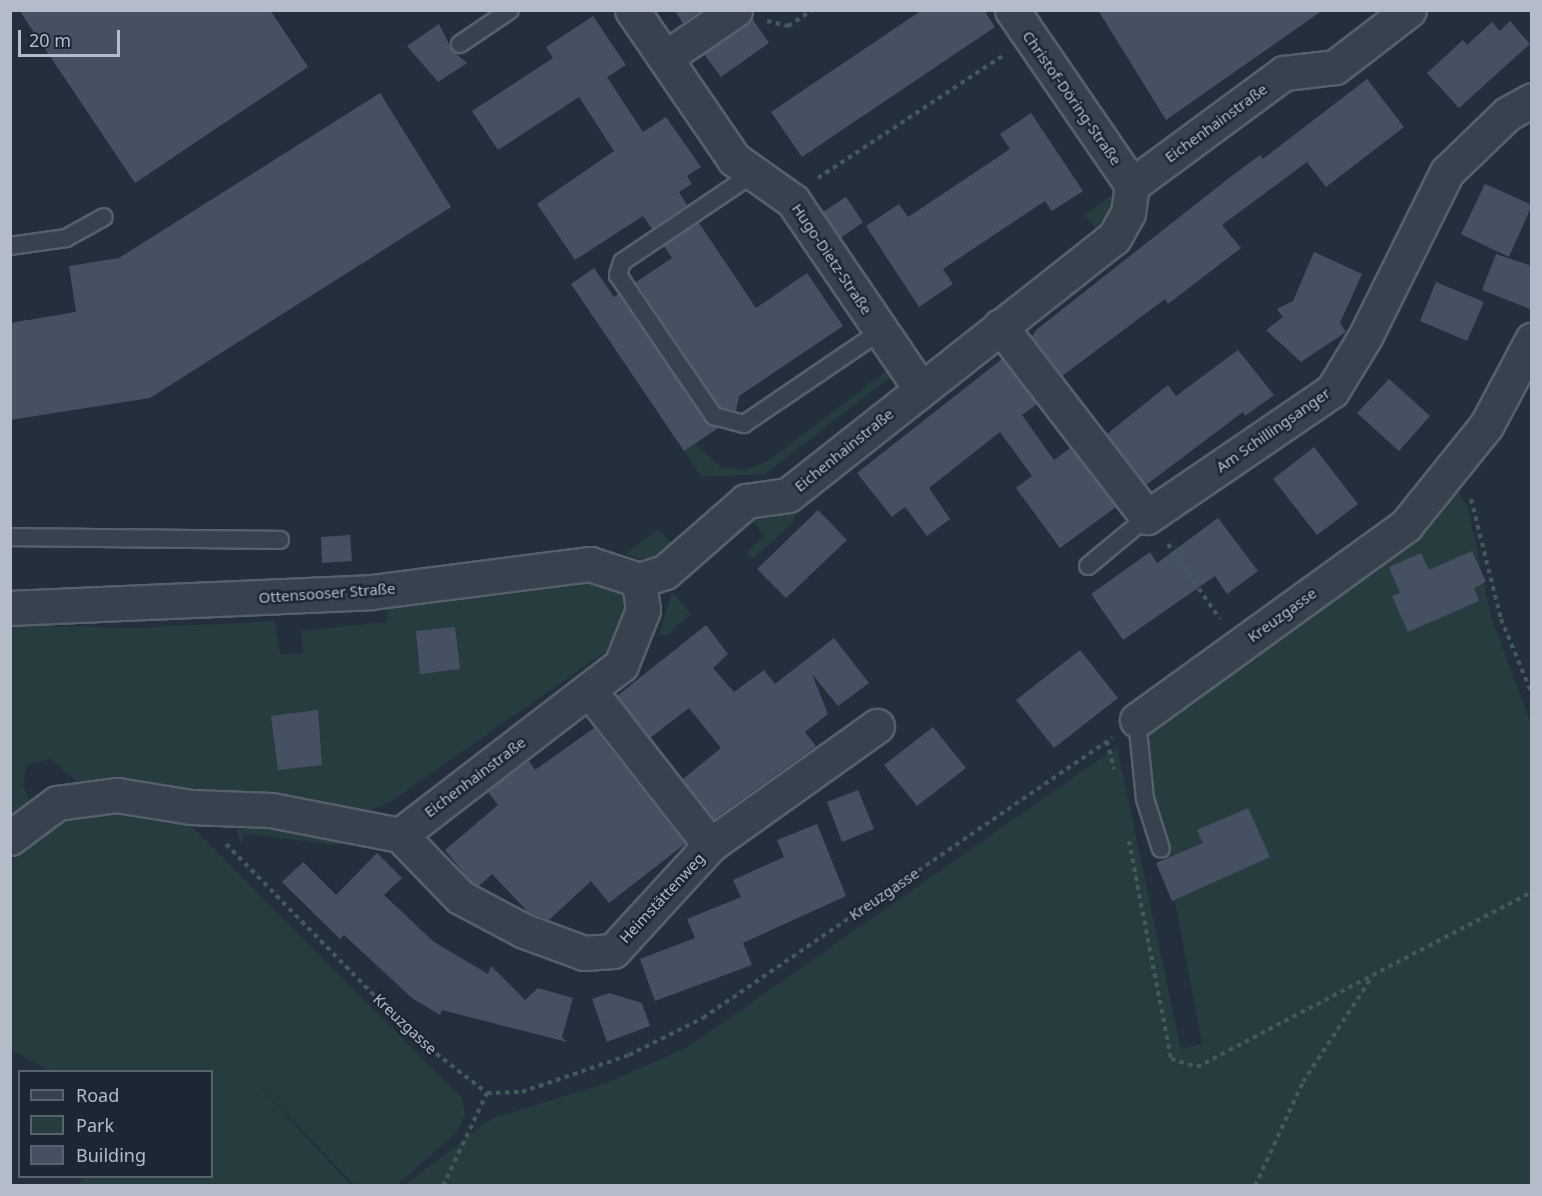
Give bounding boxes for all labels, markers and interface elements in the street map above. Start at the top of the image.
scale bar [21,18,123,56]
street label: Christof-Döring-Straße [1019,27,1125,169]
text: 20 m [29,28,71,52]
street label: Eichenhainstraße [1161,80,1271,166]
street label: Hugo-Dietz-Straße [788,200,876,318]
street label: Am Schillingsanger [1213,384,1333,476]
street label: Eichenhainstraße [791,405,897,495]
street label: Ottensooser Straße [258,579,396,607]
street label: Kreuzgasse [1244,584,1320,646]
street label: Eichenhainstraße [421,733,529,821]
street label: Heimstättenweg [616,849,708,947]
street label: Kreuzgasse [846,864,922,924]
street label: Kreuzgasse [369,990,441,1058]
legend [18,1070,213,1178]
text: Road [76,1083,119,1107]
text: Park [76,1113,114,1137]
text: Building [76,1143,146,1167]

